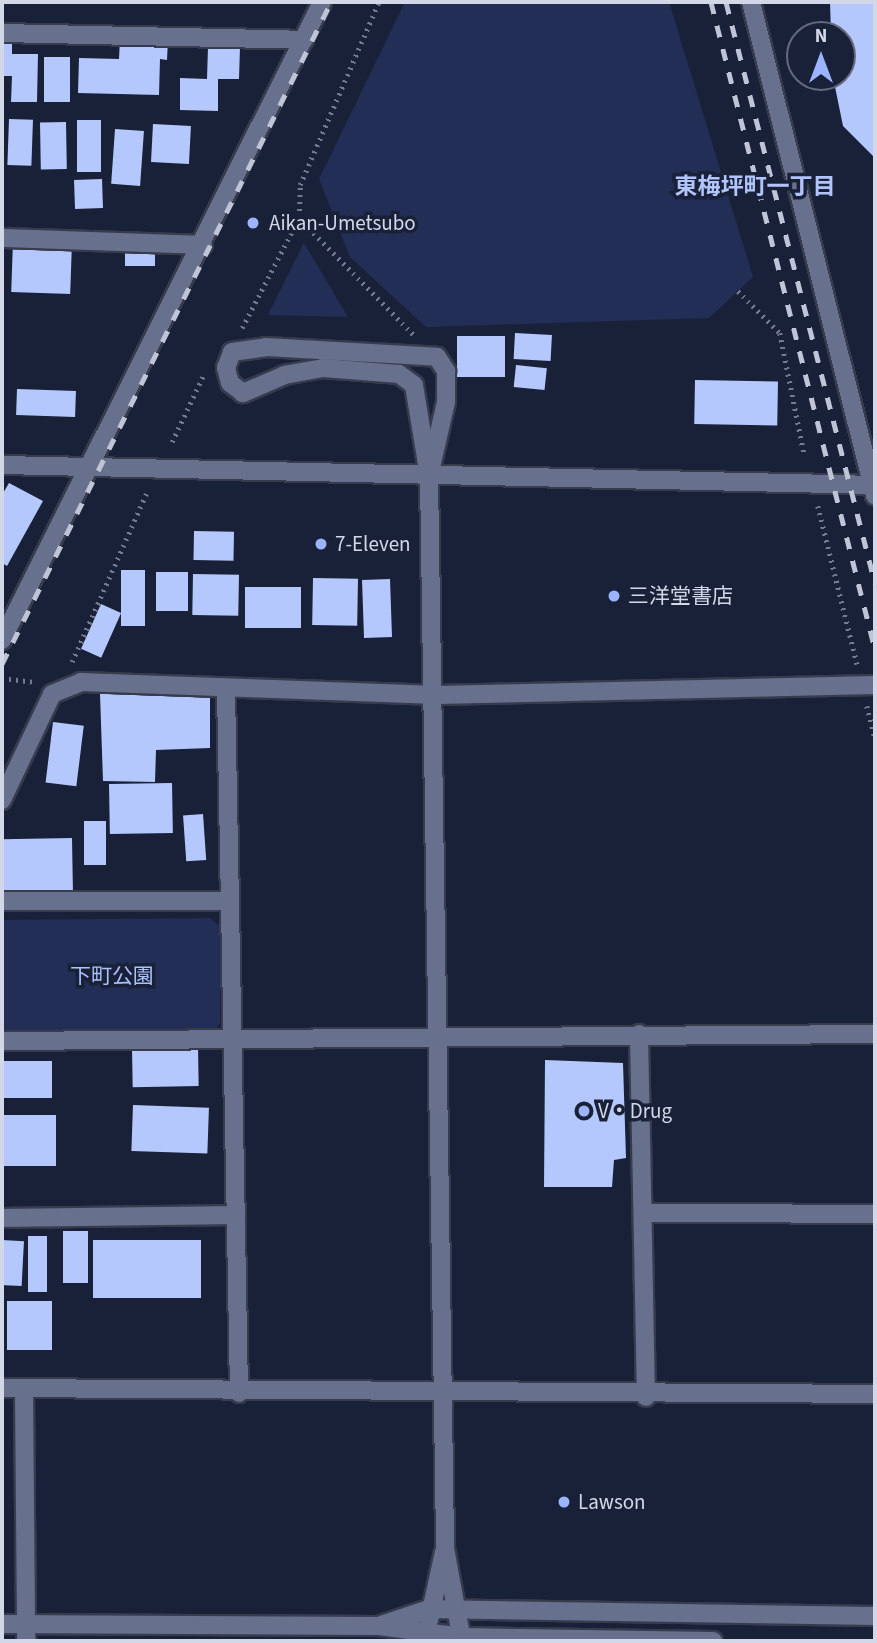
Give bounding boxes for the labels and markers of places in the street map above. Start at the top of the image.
place label: Aikan-Umetsubo [269,210,416,236]
marker: Aikan-Umetsubo [243,213,263,233]
place label: 7-Eleven [335,531,411,557]
marker: 7-Eleven [313,536,329,552]
place label: 三洋堂書店 [628,583,733,609]
marker: 三洋堂書店 [606,588,622,604]
place label: V・Drug [598,1098,672,1124]
marker: V・Drug [576,1103,592,1119]
place label: Lawson [578,1489,646,1515]
marker: Lawson [556,1494,572,1510]

